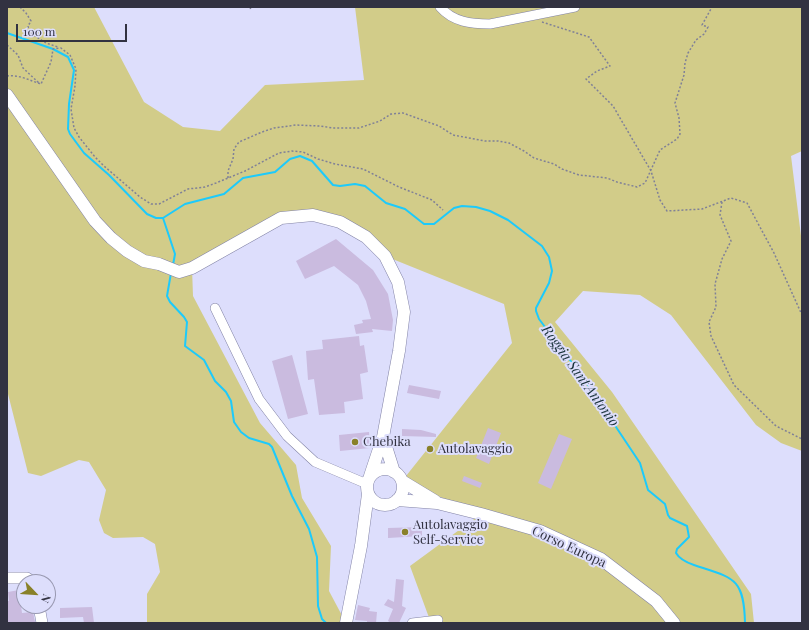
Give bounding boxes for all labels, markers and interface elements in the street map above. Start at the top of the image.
scale bar [18,16,129,42]
text: 100 m [23,23,55,39]
water label: Roggia Sant'Antonio [538,322,622,430]
place label: Chebika [363,434,411,450]
marker: Chebika [350,437,360,447]
place label: Autolavaggio [438,441,512,457]
marker: Autolavaggio [425,444,435,454]
place label: Autolavaggio Self-Service [413,517,487,548]
street label: Corso Europa [529,523,609,571]
marker: Autolavaggio Self-Service [400,527,410,537]
north arrow [16,574,56,614]
text: N [38,592,55,606]

